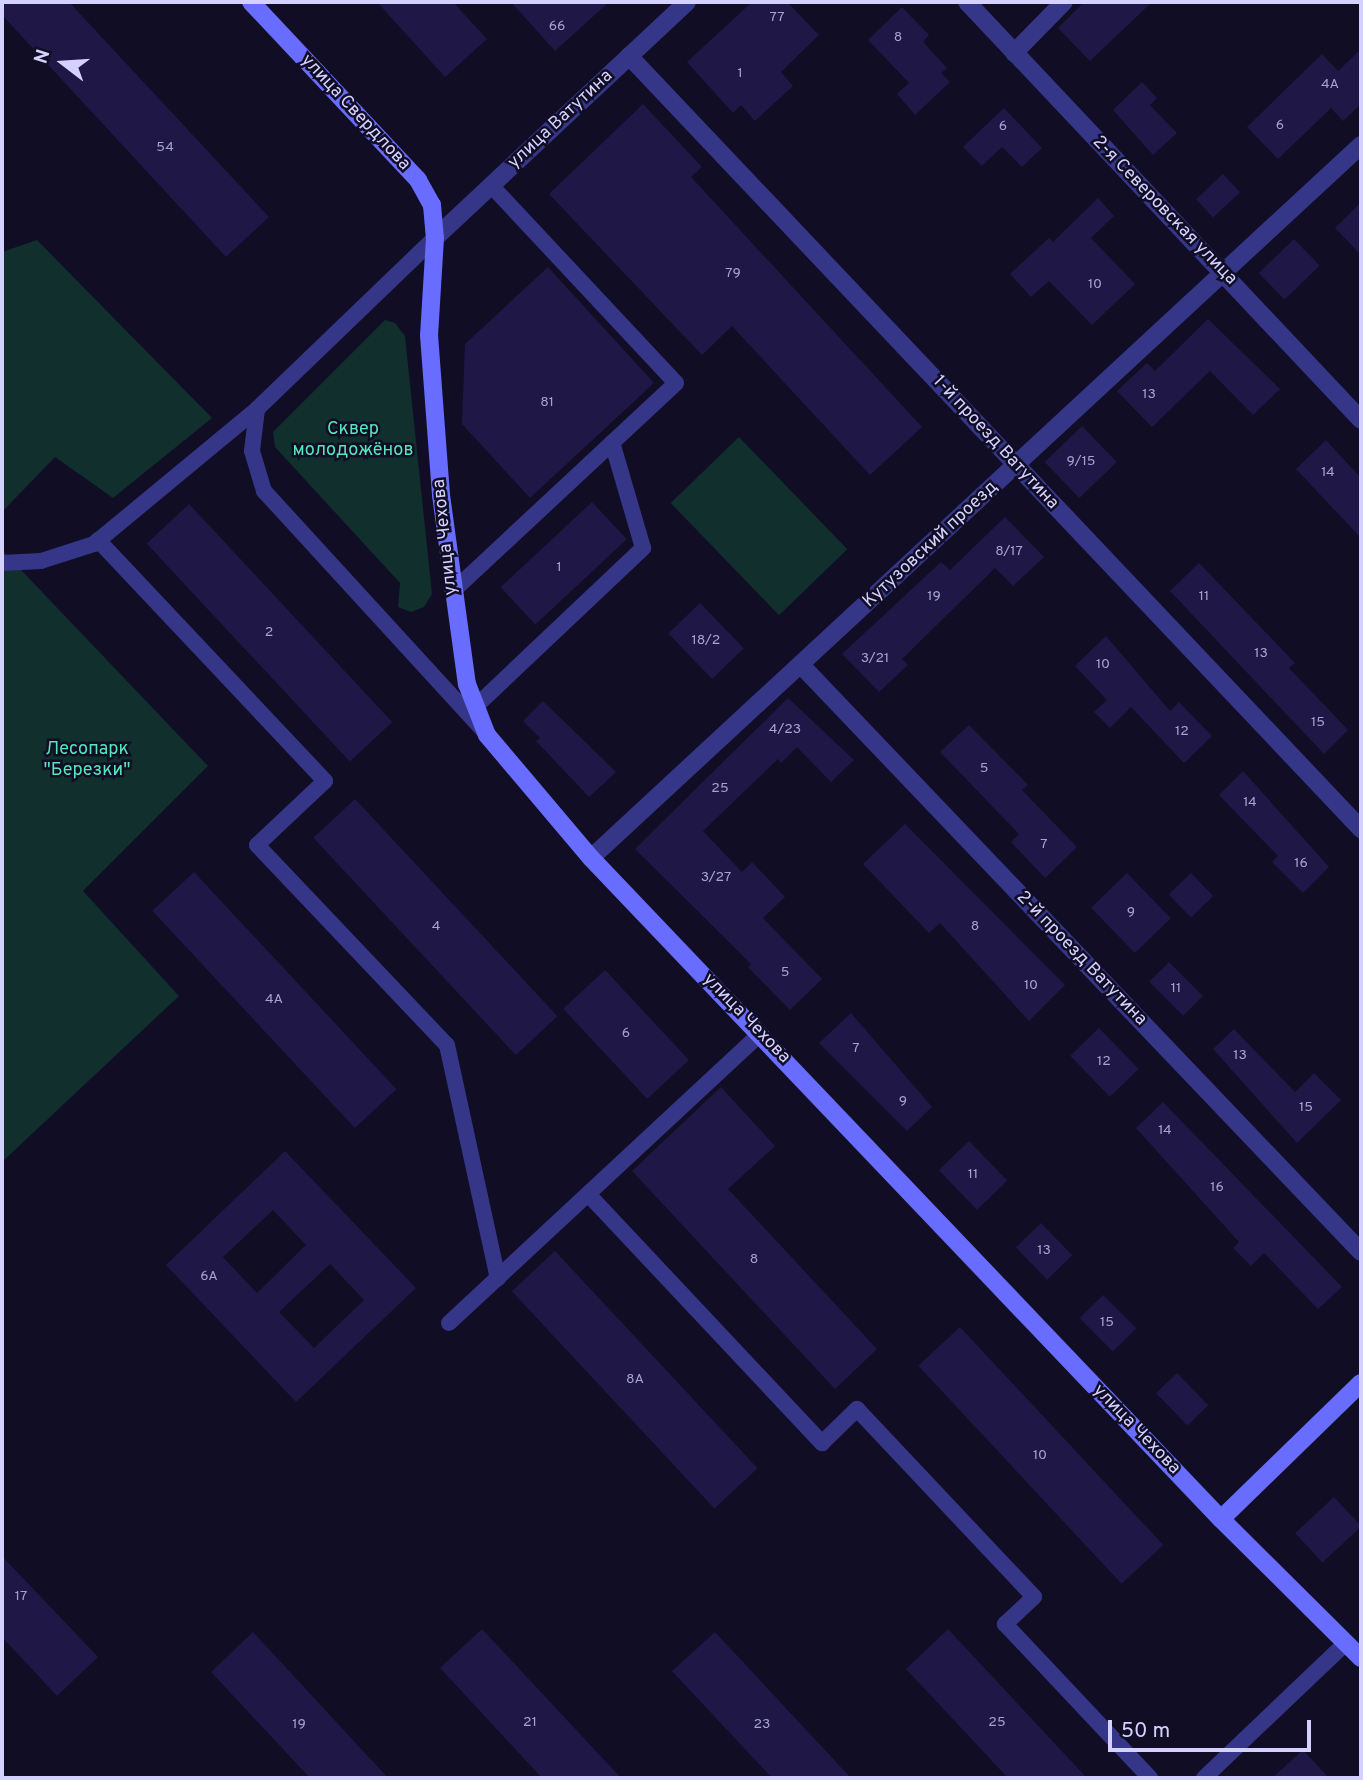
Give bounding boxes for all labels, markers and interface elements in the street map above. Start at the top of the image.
house number: 77 [769,10,785,26]
house number: 66 [549,19,565,35]
north arrow [28,28,98,98]
house number: 8 [894,30,902,46]
text: N [29,47,56,67]
street label: улица Свердлова [296,50,414,176]
street label: улица Ватутина [504,66,618,174]
house number: 1 [737,66,743,82]
house number: 4А [1321,77,1339,93]
house number: 6 [1276,118,1284,134]
house number: 6 [999,119,1007,135]
street label: 2-я Северовская улица [1087,132,1241,290]
house number: 54 [156,140,174,156]
house number: 79 [725,266,741,282]
house number: 10 [1088,277,1102,293]
street label: 1-й проезд Ватутина [927,372,1063,514]
house number: 13 [1142,387,1156,403]
house number: 81 [540,395,554,411]
park label: Сквер молодожёнов [293,420,413,462]
house number: 9/15 [1066,454,1096,470]
house number: 14 [1321,465,1335,481]
street label: Кутузовский проезд [859,477,1003,613]
street label: улица Чехова [429,478,463,596]
house number: 8/17 [995,544,1023,560]
house number: 1 [556,560,562,576]
house number: 19 [927,589,941,605]
house number: 11 [1199,589,1209,605]
house number: 2 [265,625,273,641]
house number: 18/2 [692,633,720,649]
house number: 13 [1254,646,1268,662]
house number: 3/21 [861,651,889,667]
house number: 10 [1096,657,1110,673]
house number: 15 [1311,715,1325,731]
house number: 4/23 [769,722,801,738]
house number: 12 [1175,724,1189,740]
park label: Лесопарк "Березки" [44,740,130,782]
house number: 5 [980,761,988,777]
house number: 25 [711,781,729,797]
house number: 14 [1243,795,1257,811]
house number: 7 [1040,837,1048,853]
house number: 16 [1294,856,1308,872]
house number: 3/27 [701,870,731,886]
street label: 2-й проезд Ватутина [1011,887,1151,1031]
house number: 9 [1127,905,1135,921]
house number: 4 [432,919,440,935]
house number: 8 [971,919,979,935]
house number: 5 [781,965,789,981]
street label: улица Чехова [698,969,794,1069]
house number: 10 [1024,978,1038,994]
house number: 11 [1171,981,1181,997]
house number: 4А [265,992,283,1008]
house number: 6 [622,1026,630,1042]
house number: 7 [852,1041,860,1057]
house number: 13 [1233,1048,1247,1064]
house number: 12 [1097,1054,1111,1070]
house number: 9 [899,1094,907,1110]
house number: 15 [1299,1100,1313,1116]
house number: 14 [1158,1123,1172,1139]
house number: 11 [968,1167,978,1183]
house number: 16 [1210,1180,1224,1196]
house number: 13 [1037,1243,1051,1259]
house number: 8 [750,1252,758,1268]
house number: 6А [200,1269,218,1285]
house number: 15 [1100,1315,1114,1331]
house number: 8А [626,1372,644,1388]
street label: улица Чехова [1088,1380,1184,1480]
house number: 10 [1033,1448,1047,1464]
house number: 17 [15,1589,27,1605]
scale bar [1111,1706,1314,1750]
house number: 21 [523,1715,537,1731]
house number: 25 [988,1715,1006,1731]
house number: 19 [292,1717,306,1733]
house number: 23 [754,1717,770,1733]
text: 50 m [1121,1718,1170,1745]

